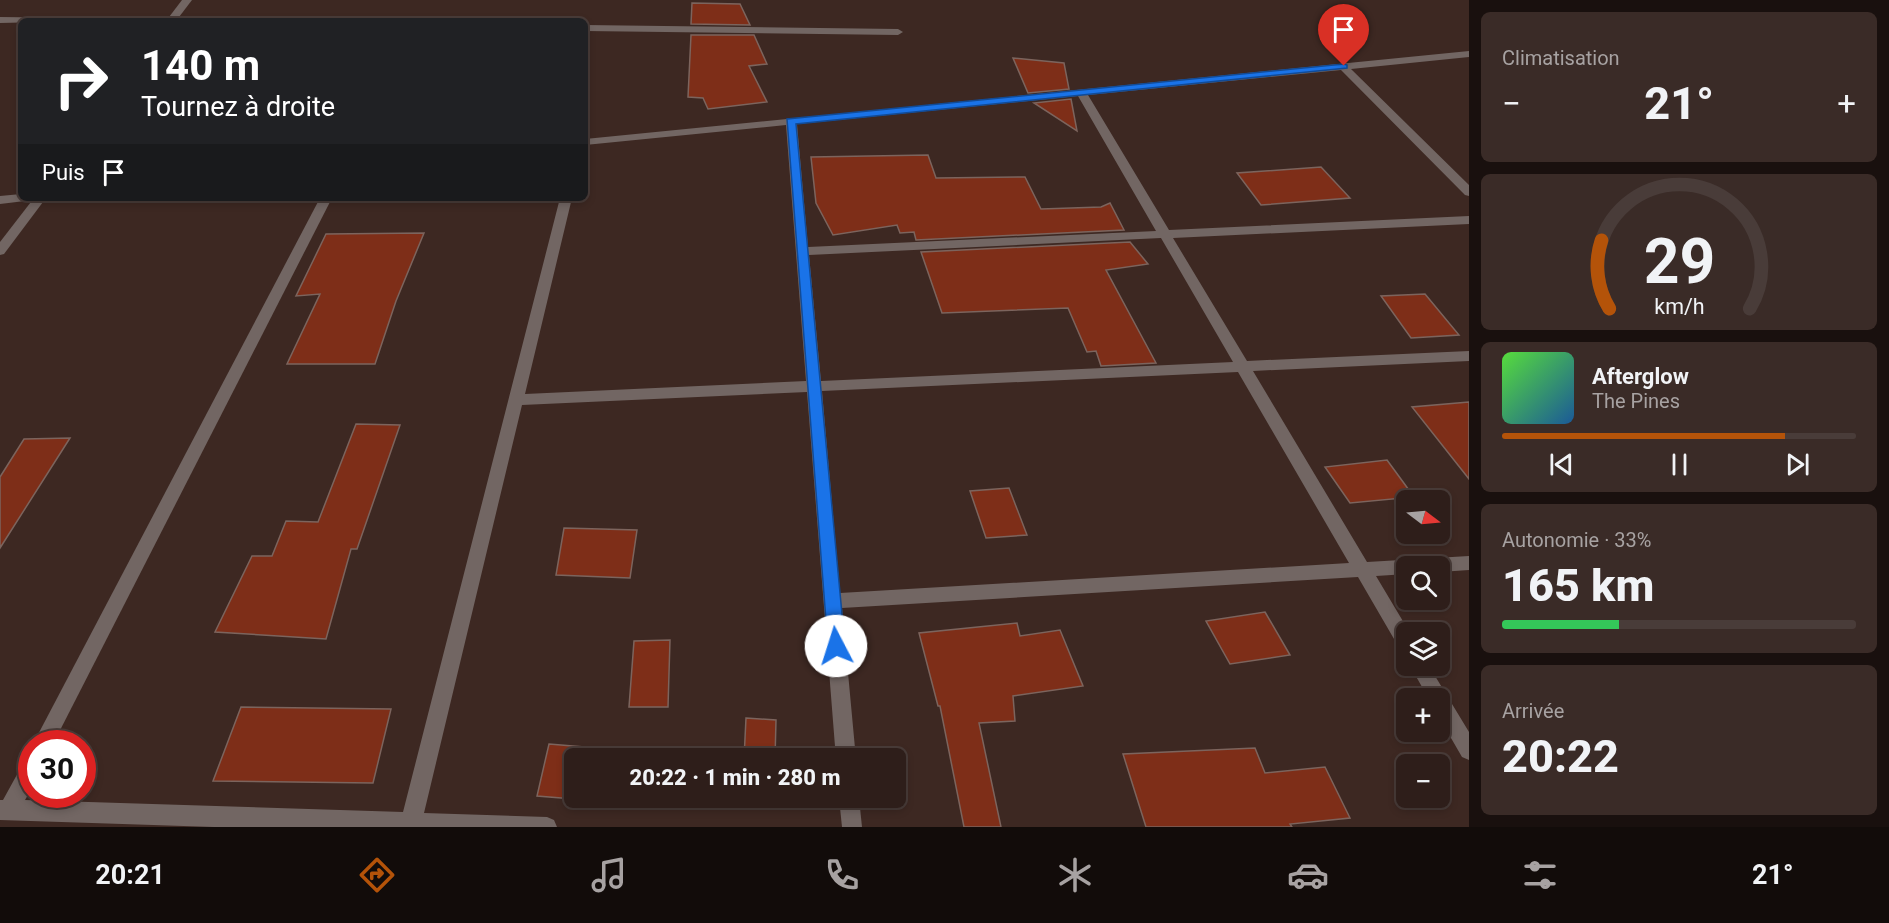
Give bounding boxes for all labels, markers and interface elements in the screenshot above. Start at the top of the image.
pin [1318,4,1369,66]
icon: arrive [1327,13,1360,46]
text: 140 m [141,41,260,90]
icon: right [42,42,120,120]
text: Climatisation [1502,46,1620,70]
text: 21° [1644,77,1714,130]
text: − [1502,84,1521,123]
text: + [1837,84,1856,123]
text: Tournez à droite [141,91,335,123]
icon: arrive [97,156,130,189]
text: Puis [42,160,85,185]
text: 29 [1643,225,1715,298]
text: km/h [1654,294,1704,319]
text: Afterglow [1592,364,1689,389]
text: The Pines [1592,389,1680,413]
icon: previous [1545,448,1578,481]
icon: pause [1663,448,1696,481]
icon: next [1781,448,1814,481]
north arrow [1396,490,1450,544]
map controls [1396,490,1450,808]
text: Autonomie · 33% [1502,528,1651,552]
button: search [1396,556,1450,610]
text: 165 km [1502,559,1654,612]
position arrow [804,614,868,678]
button: layers [1396,622,1450,676]
button: + [1396,688,1450,742]
text: Arrivée [1502,699,1564,723]
speed limit sign: 30 [18,730,96,808]
text: 20:22 [1502,730,1619,783]
button: − [1396,754,1450,808]
text: 20:22 · 1 min · 280 m [630,765,840,790]
icon: directions [356,854,398,896]
icon: music [588,854,630,896]
icon: phone [821,854,863,896]
icon: climate [1054,854,1096,896]
icon: car [1287,854,1329,896]
icon: filters [1519,854,1561,896]
text: 20:21 [95,859,165,891]
text: 21° [1752,859,1794,891]

